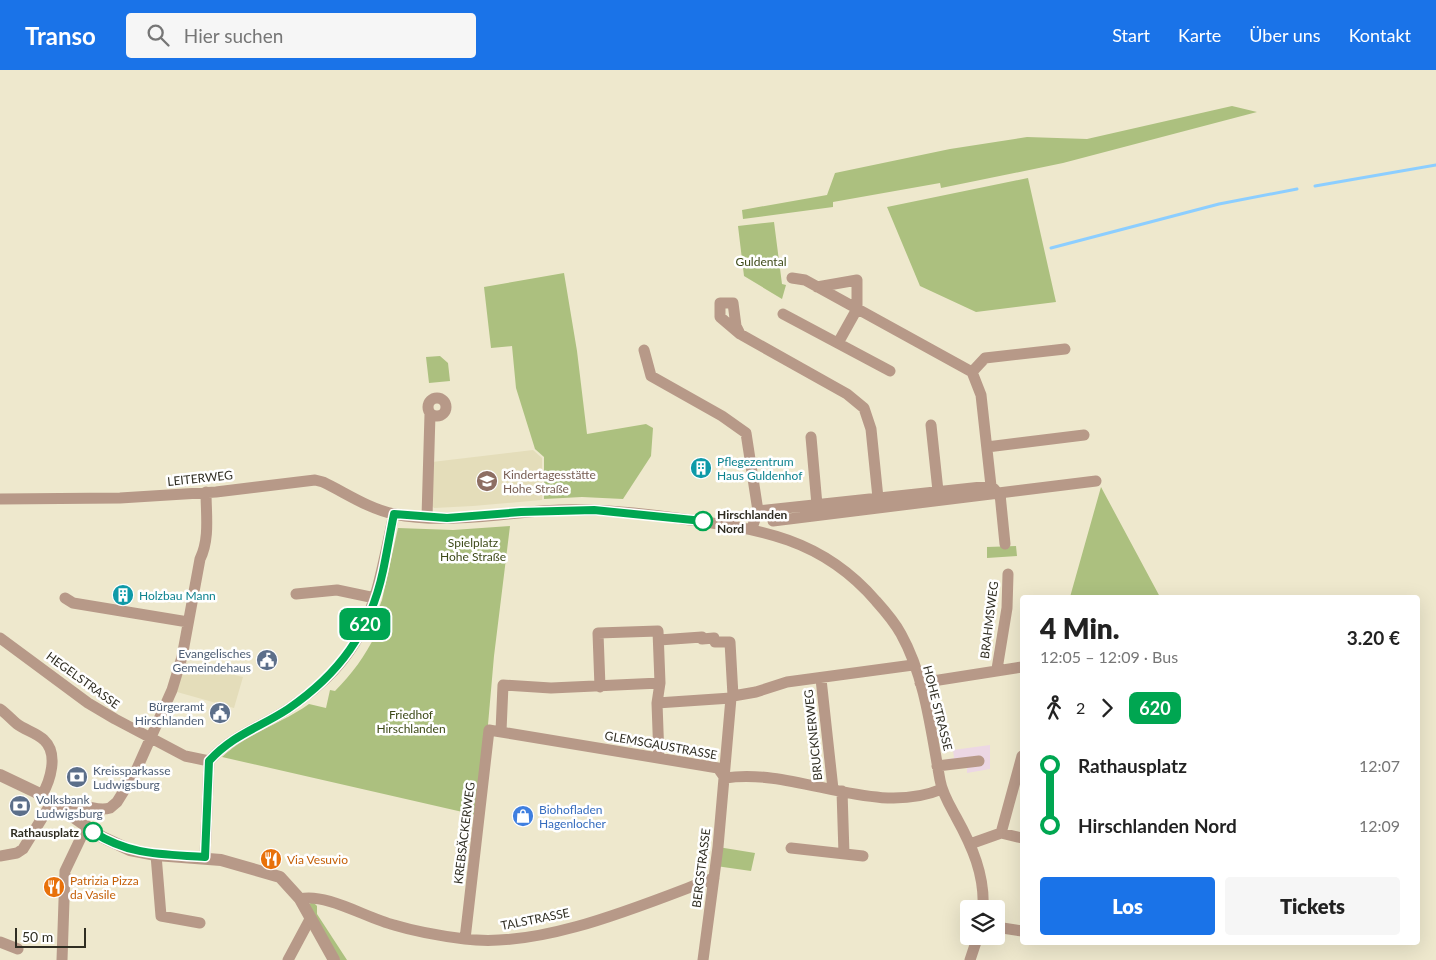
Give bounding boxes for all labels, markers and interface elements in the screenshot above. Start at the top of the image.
search box [126,13,476,58]
text: Transo [25,21,96,50]
icon: search [144,21,172,49]
text: Hier suchen [184,24,283,47]
text: Start [1112,24,1150,46]
text: Karte [1178,24,1221,46]
text: Über uns [1249,24,1321,46]
text: Kontakt [1349,24,1411,46]
park label: Guldental [736,254,786,269]
place label: Pflegezentrum Haus Guldenhof [717,454,803,483]
building icon: Pflegezentrum Haus Guldenhof [689,456,713,480]
street label: LEITERWEG [166,467,234,489]
place label: Kindertagesstätte Hohe Straße [503,467,596,496]
school or university icon: Kindertagesstätte Hohe Straße [475,469,499,493]
place label: Hirschlanden Nord [717,507,788,536]
marker: Hirschlanden Nord [693,511,713,531]
park label: Spielplatz Hohe Straße [440,535,506,564]
street label: BRAHMSWEG [977,580,1001,660]
building icon: Holzbau Mann [111,583,135,607]
place label: Holzbau Mann [139,588,216,603]
line badge: 620 [336,608,394,640]
text: 4 Min. [1040,611,1120,645]
text: 620 [349,613,381,635]
text: 3.20 € [1347,626,1400,649]
place label: Evangelisches Gemeindehaus [173,646,251,675]
text: 12:05 – 12:09 · Bus [1040,647,1178,666]
street label: HEGELSTRASSE [43,648,123,712]
public building icon: Evangelisches Gemeindehaus [255,648,279,672]
street label: HOHE STRASSE [920,664,956,752]
street label: BRUCKNERWEG [801,689,825,781]
icon: walk [1040,694,1068,722]
icon: forward [1093,694,1121,722]
text: 620 [1139,697,1171,719]
text: 2 [1076,698,1085,717]
place label: Bürgeramt Hirschlanden [135,699,205,728]
public building icon: Bürgeramt Hirschlanden [208,701,232,725]
park label: Friedhof Hirschlanden [376,707,446,736]
street label: GLEMSGAUSTRASSE [603,728,719,762]
text: Rathausplatz [1078,754,1187,777]
text: 12:07 [1359,756,1400,775]
place label: Kreissparkasse Ludwigsburg [93,763,171,792]
bank icon: Kreissparkasse Ludwigsburg [65,765,89,789]
street label: KREBSÄCKERWEG [450,781,478,885]
place label: Volksbank Ludwigsburg [36,792,103,821]
bank icon: Volksbank Ludwigsburg [8,794,32,818]
place label: Biohofladen Hagenlocher [539,802,607,831]
shop icon: Biohofladen Hagenlocher [511,804,535,828]
text: Hirschlanden Nord [1078,814,1237,837]
text: 12:09 [1359,816,1400,835]
marker: Rathausplatz [83,822,103,842]
place label: Rathausplatz [10,825,79,840]
street label: BERGSTRASSE [689,827,713,909]
restaurant icon: Via Vesuvio [259,847,283,871]
place label: Via Vesuvio [287,852,348,867]
place label: Patrizia Pizza da Vasile [70,873,139,902]
restaurant icon: Patrizia Pizza da Vasile [42,875,66,899]
button: Los [1040,877,1215,935]
button: Tickets [1225,877,1400,935]
map controls [960,900,1005,945]
button: layers [960,900,1005,945]
street label: TALSTRASSE [499,905,571,933]
scale bar [15,925,86,948]
text: 50 m [22,928,53,945]

